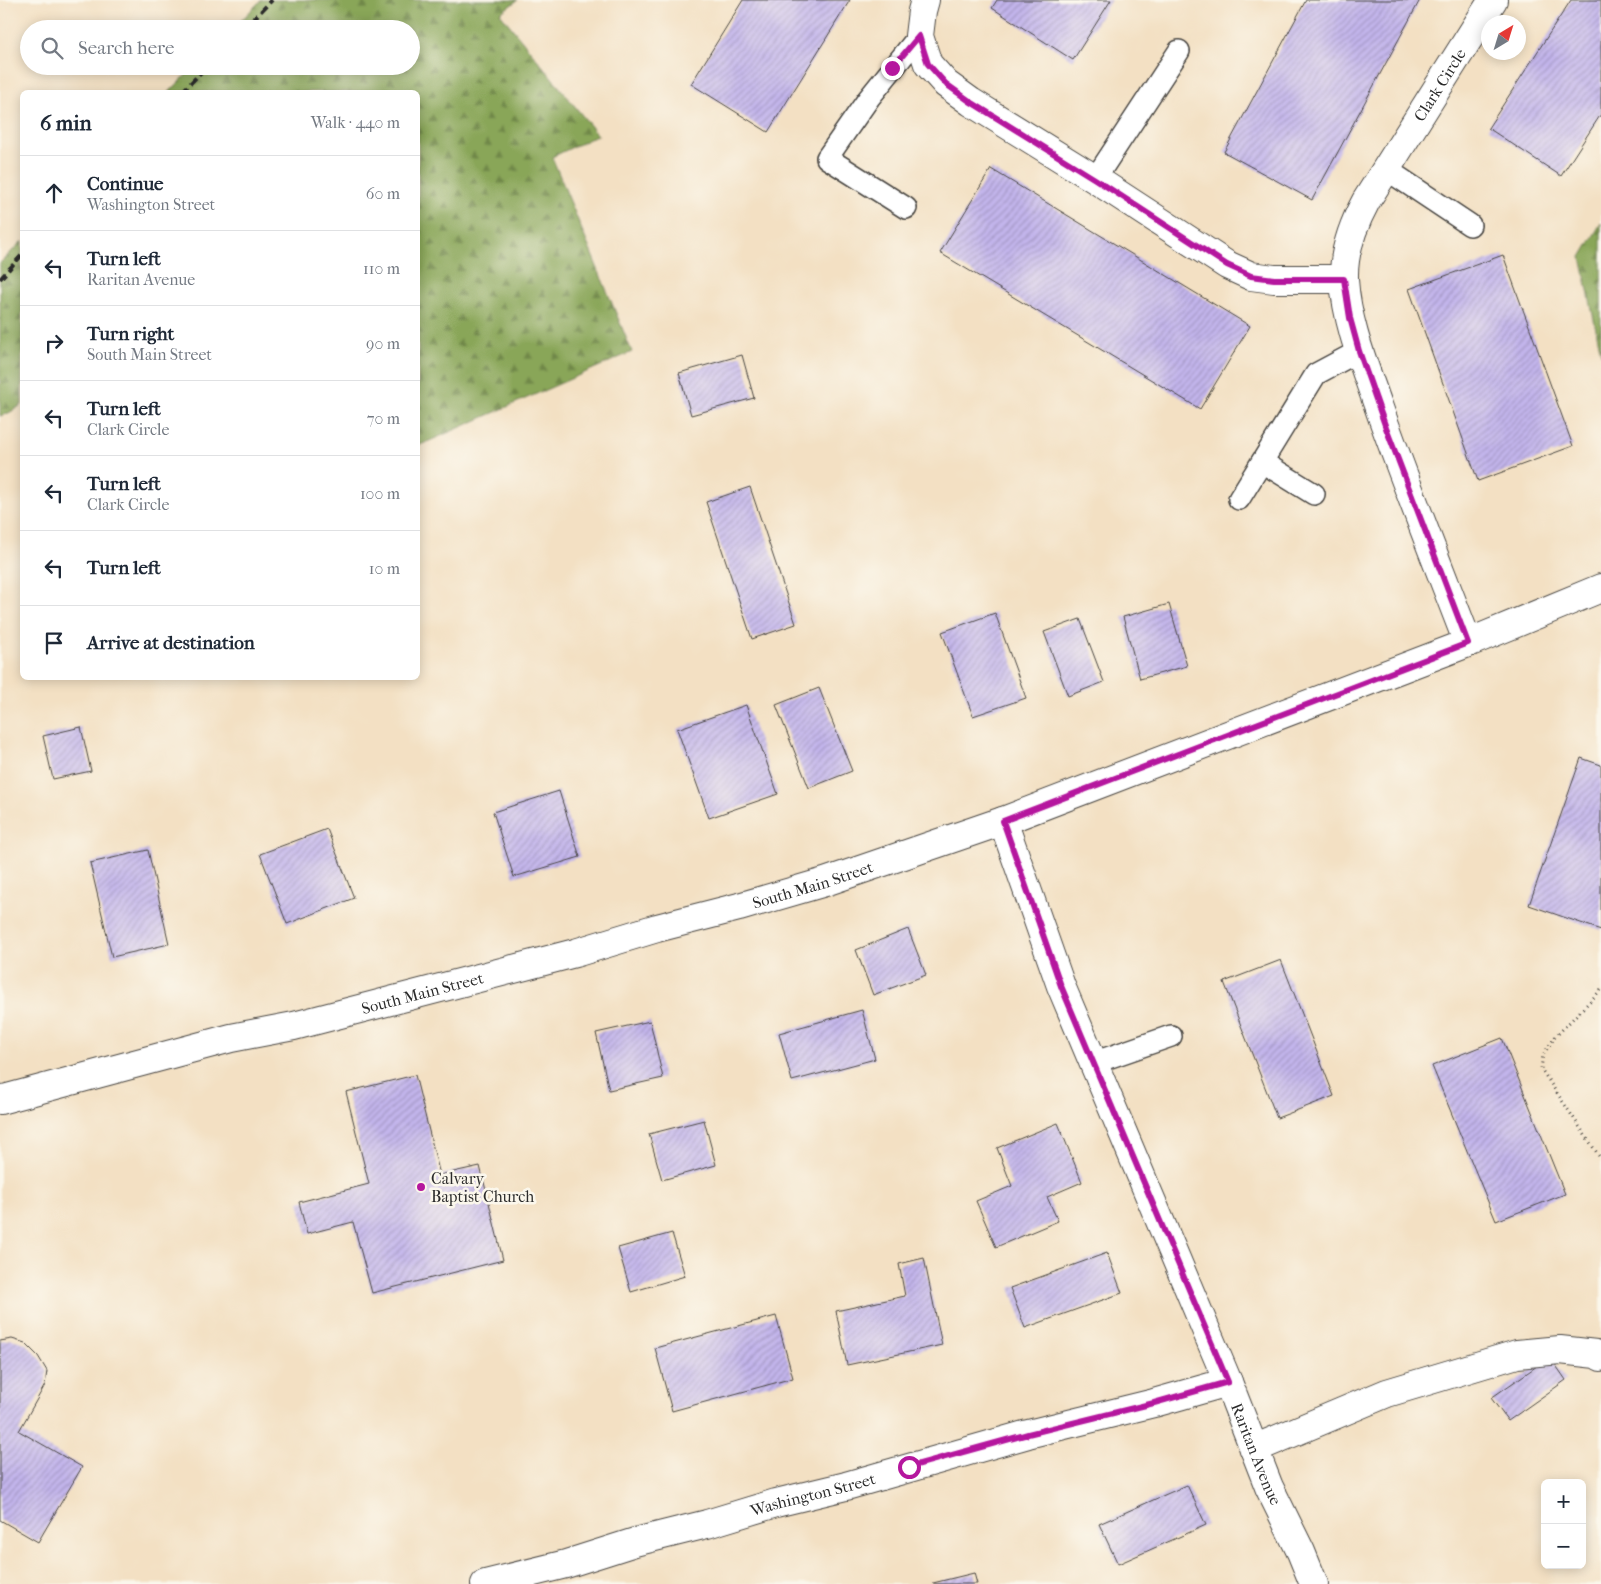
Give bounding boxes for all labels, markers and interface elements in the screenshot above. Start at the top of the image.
north arrow [1481,15,1526,60]
search box [20,20,420,75]
icon: search [38,34,66,62]
text: Search here [78,37,174,59]
street label: Clark Circle [1410,45,1470,125]
route end [881,57,904,80]
text: 6 min [40,111,92,135]
text: Walk · 440 m [311,113,400,132]
text: Continue [87,173,163,195]
icon: ahead [40,179,68,207]
text: 60 m [366,184,400,203]
text: Washington Street [87,195,215,214]
text: Turn left [87,248,161,270]
icon: left [40,254,68,282]
text: 110 m [363,259,400,278]
text: Raritan Avenue [87,270,195,289]
text: Turn right [87,323,174,345]
icon: right [40,329,68,357]
text: 90 m [366,334,400,353]
text: South Main Street [87,345,212,364]
text: Turn left [87,398,161,420]
icon: left [40,404,68,432]
text: 70 m [367,409,400,428]
text: Clark Circle [87,420,169,439]
text: Turn left [87,473,161,495]
icon: left [40,479,68,507]
text: 100 m [360,484,400,503]
text: Clark Circle [87,495,169,514]
icon: left [40,554,68,582]
text: Turn left [87,557,161,579]
text: 10 m [369,559,400,578]
icon: arrive [40,629,68,657]
text: Arrive at destination [87,632,255,654]
street label: South Main Street [750,857,876,913]
street label: South Main Street [360,968,486,1018]
place label: Calvary Baptist Church [431,1169,534,1206]
marker: Calvary Baptist Church [415,1181,427,1193]
street label: Raritan Avenue [1227,1400,1285,1508]
route start [898,1456,921,1479]
street label: Washington Street [747,1469,878,1521]
map controls [1541,1479,1586,1569]
button: + [1541,1479,1586,1524]
button: − [1541,1524,1586,1569]

